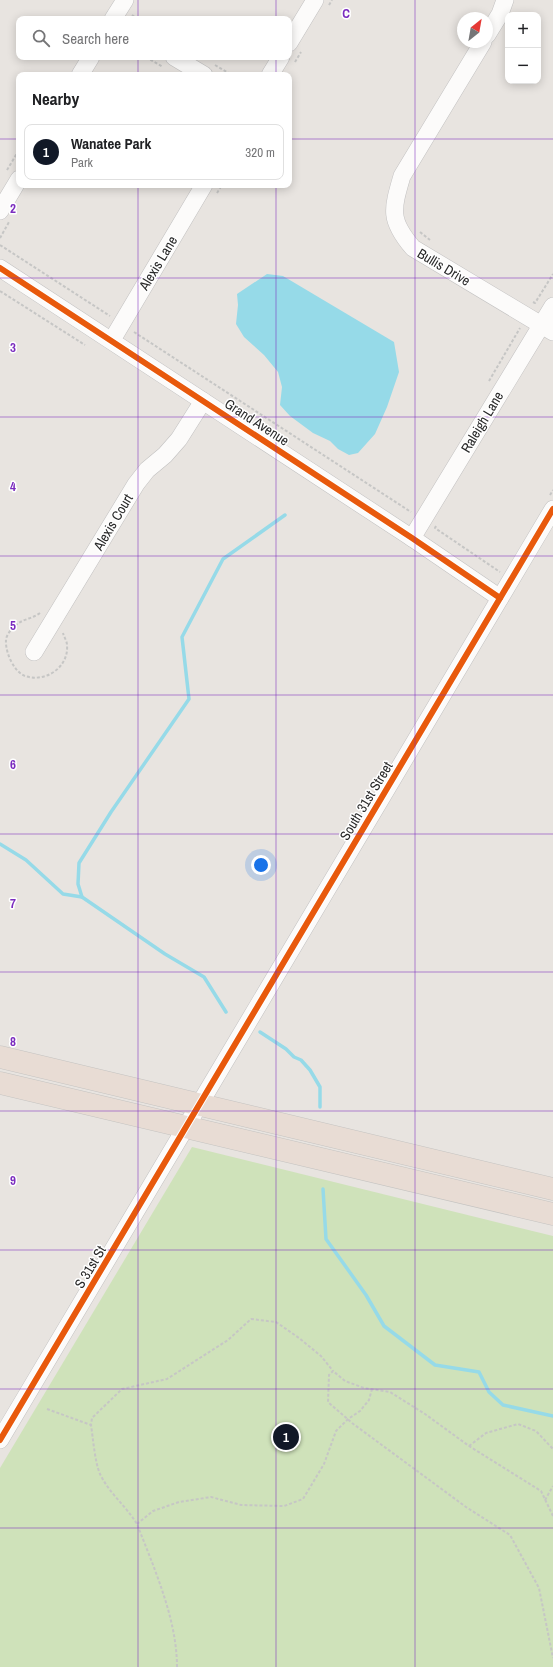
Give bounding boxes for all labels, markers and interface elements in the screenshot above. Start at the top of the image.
text: C [342,5,350,22]
north arrow [457,12,493,48]
map controls [505,12,541,84]
button: + [505,12,541,48]
search box [16,16,292,60]
icon: search [30,27,52,49]
text: Search here [62,28,129,49]
button: − [505,48,541,84]
text: Nearby [32,87,79,110]
text: Wanatee Park [71,133,151,154]
text: 1 [43,144,49,161]
text: 320 m [245,144,275,161]
text: Park [71,154,93,171]
text: 2 [10,200,16,217]
street label: Alexis Lane [134,233,181,294]
street label: Bullis Drive [414,244,474,290]
text: 3 [10,339,16,356]
street label: Raleigh Lane [457,388,507,456]
street label: Grand Avenue [221,395,293,449]
text: 4 [10,478,16,495]
street label: Alexis Court [89,491,137,554]
text: 5 [10,617,16,634]
text: 6 [10,756,16,773]
street label: South 31st Street [335,758,397,844]
your location [251,855,271,875]
text: 7 [10,895,16,912]
text: 8 [10,1033,16,1050]
text: 9 [10,1172,16,1189]
street label: S 31st St [70,1242,110,1292]
pin: 1 [273,1422,299,1452]

